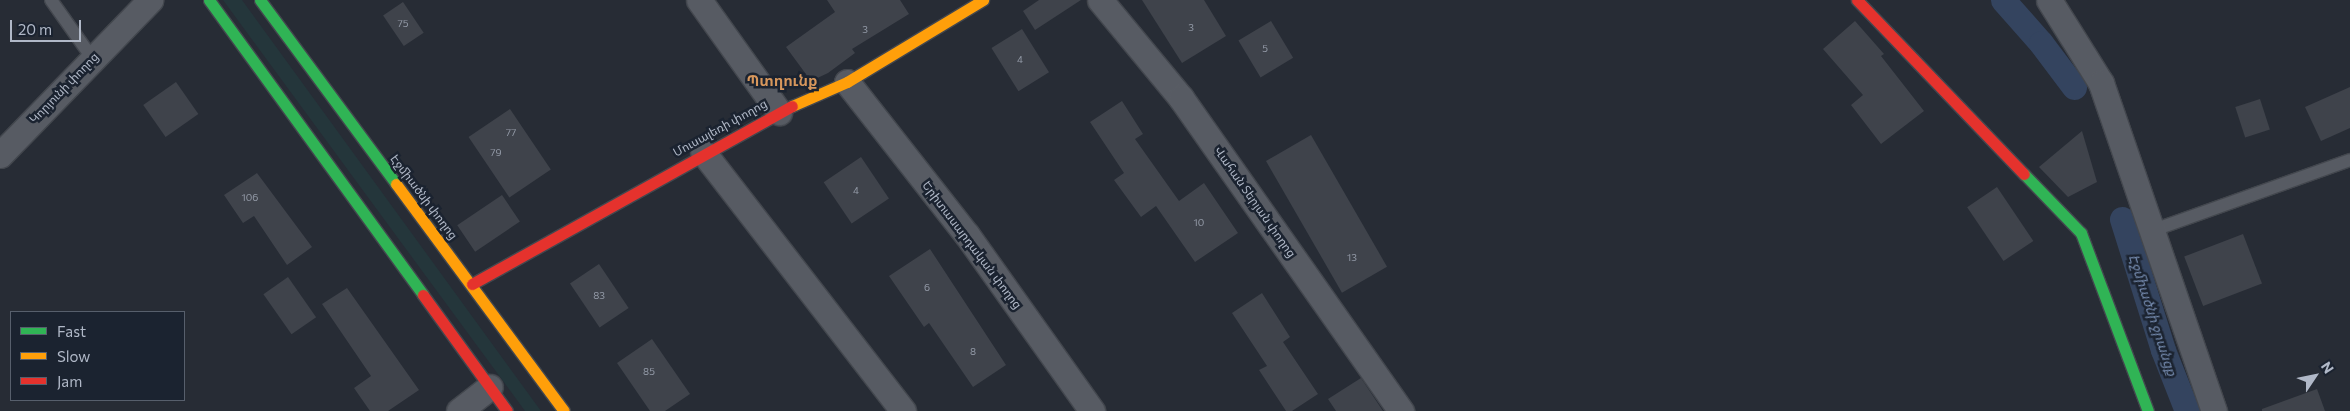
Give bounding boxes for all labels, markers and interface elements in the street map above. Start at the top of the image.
scale bar [12,10,84,42]
house number: 75 [398,18,408,30]
text: 20 m [18,20,52,38]
house number: 3 [1188,22,1194,34]
house number: 3 [862,24,868,36]
house number: 5 [1262,43,1268,55]
street label: Կորյունի փողոց [26,50,102,126]
house number: 4 [1017,54,1023,66]
district label: Պտղունք [746,72,818,90]
street label: Մուսալեռի փողոց [671,96,769,160]
house number: 77 [506,127,516,139]
street label: Վահան Տերյան փողոց [1211,144,1299,260]
house number: 79 [490,147,502,159]
street label: Էջմիածնի փողոց [387,152,461,242]
street label: Երիտասարդական փողոց [919,178,1025,312]
house number: 4 [853,185,859,197]
house number: 106 [242,192,258,204]
house number: 10 [1194,217,1204,229]
house number: 13 [1347,252,1357,264]
water label: Էջմիածնի ջրանցք [2125,252,2181,378]
house number: 6 [924,282,930,294]
house number: 83 [593,290,605,302]
legend [10,311,185,401]
text: Fast [57,322,86,340]
house number: 8 [970,346,976,358]
text: Slow [57,347,90,365]
north arrow [2290,351,2340,401]
text: N [2318,358,2338,376]
house number: 85 [643,366,655,378]
text: Jam [57,372,82,390]

